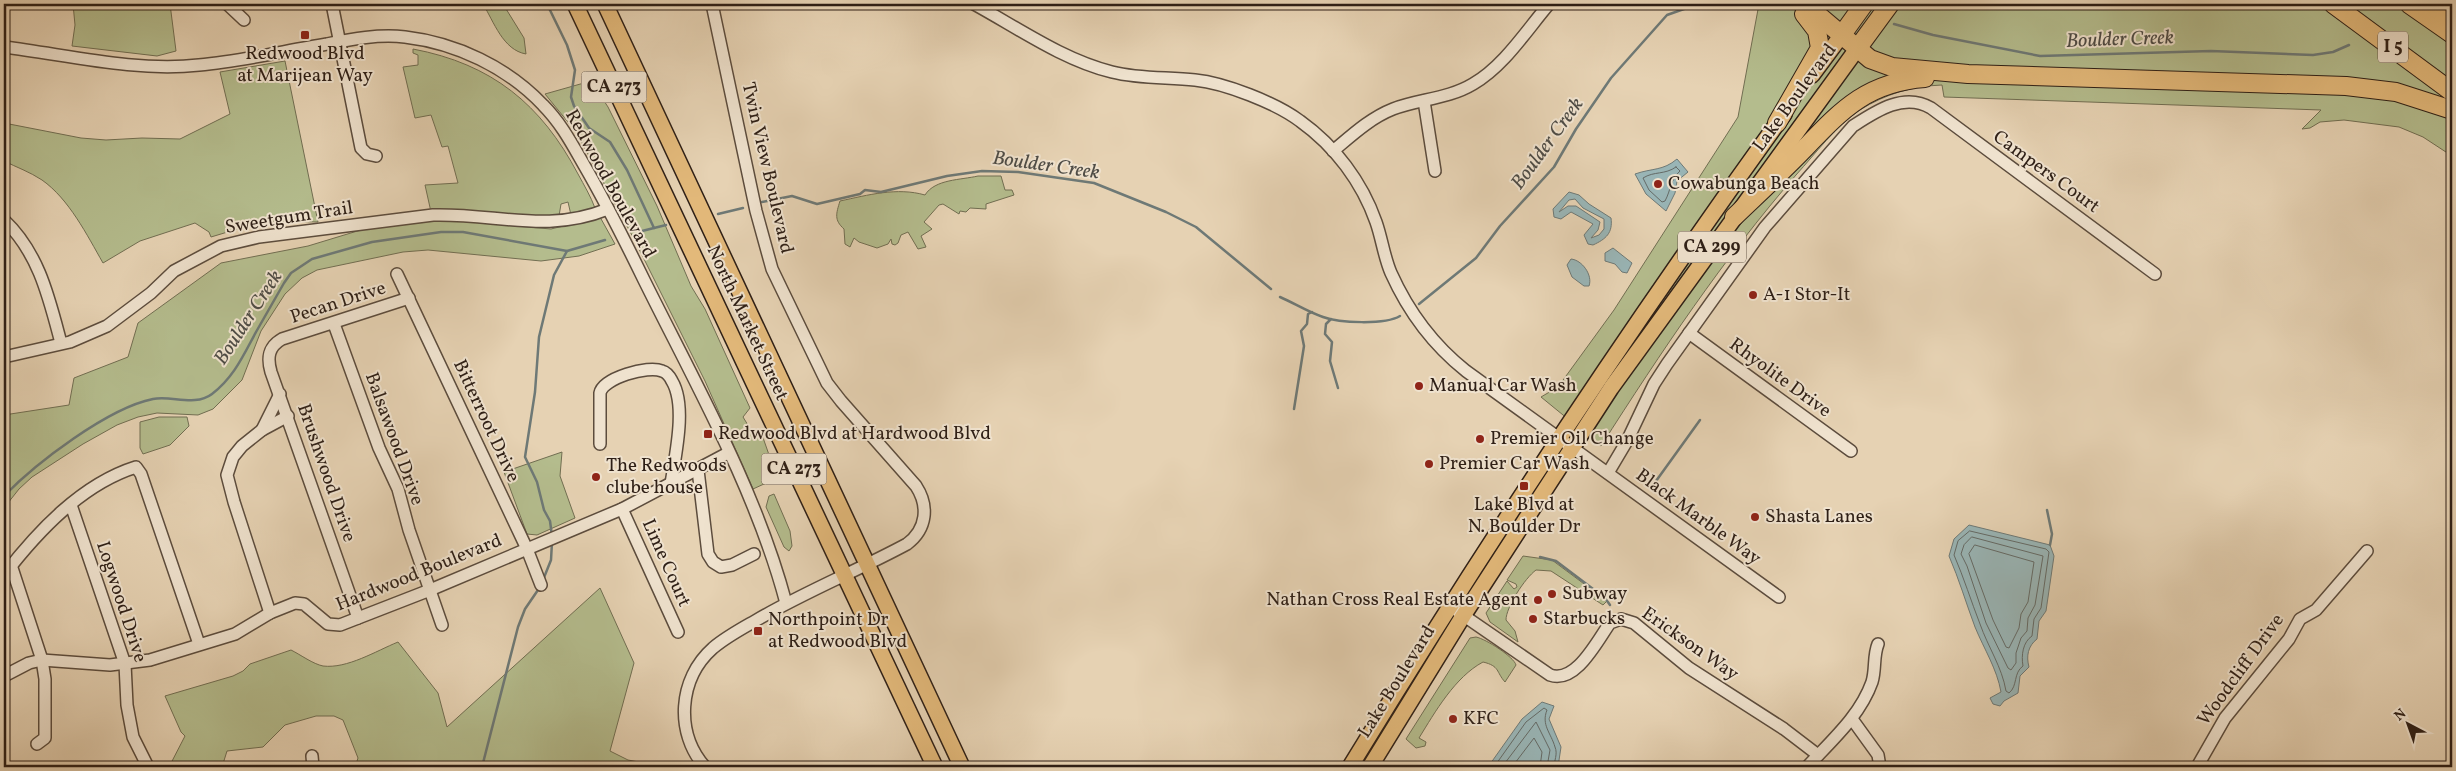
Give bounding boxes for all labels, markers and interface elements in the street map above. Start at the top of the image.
water label: Boulder Creek [2066,24,2174,56]
marker: Redwood Blvd at Marijean Way [299,29,311,41]
road number: I 5 [2378,32,2408,62]
street label: Lake Boulevard [1747,38,1843,158]
place label: Redwood Blvd at Marijean Way [237,41,373,89]
road number: CA 273 [582,72,646,102]
street label: Twin View Boulevard [735,80,799,256]
water label: Boulder Creek [1505,92,1591,196]
street label: Redwood Boulevard [558,105,662,263]
street label: Campers Court [1987,124,2105,220]
water label: Boulder Creek [991,145,1101,187]
place label: Cowabunga Beach [1668,171,1820,197]
marker: Cowabunga Beach [1652,178,1664,190]
street label: Sweetgum Trail [223,195,355,241]
road number: CA 299 [1678,232,1746,262]
street label: North Market Street [700,241,795,405]
water label: Boulder Creek [208,265,290,371]
street label: Pecan Drive [287,275,389,331]
place label: A-1 Stor-It [1763,282,1851,308]
marker: A-1 Stor-It [1747,289,1759,301]
street label: Rhyolite Drive [1724,332,1836,424]
street label: Bitterroot Drive [446,355,526,487]
street label: Balsawood Drive [358,369,430,509]
place label: Manual Car Wash [1429,373,1577,399]
marker: Manual Car Wash [1413,380,1425,392]
street label: Brushwood Drive [290,400,362,546]
place label: Redwood Blvd at Hardwood Blvd [718,421,991,447]
place label: Premier Oil Change [1490,426,1654,452]
marker: Redwood Blvd at Hardwood Blvd [702,428,714,440]
marker: Premier Oil Change [1474,433,1486,445]
place label: Premier Car Wash [1439,451,1590,477]
place label: The Redwoods clube house [606,453,727,501]
road number: CA 273 [762,454,826,484]
marker: Premier Car Wash [1423,458,1435,470]
street label: Black Marble Way [1630,463,1766,571]
marker: The Redwoods clube house [590,471,602,483]
marker: Lake Blvd at N. Boulder Dr [1518,480,1530,492]
place label: Lake Blvd at N. Boulder Dr [1468,492,1580,540]
place label: Shasta Lanes [1765,504,1873,530]
marker: Shasta Lanes [1749,511,1761,523]
street label: Lime Court [635,515,697,611]
street label: Hardwood Boulevard [332,528,506,618]
street label: Logwood Drive [89,538,153,666]
place label: Subway [1562,581,1627,607]
place label: Nathan Cross Real Estate Agent [1266,587,1528,613]
marker: Subway [1546,588,1558,600]
marker: Nathan Cross Real Estate Agent [1532,594,1544,606]
street label: Erickson Way [1636,601,1744,687]
place label: Starbucks [1543,606,1625,632]
place label: Northpoint Dr at Redwood Blvd [768,607,907,655]
street label: Woodcliff Drive [2192,609,2290,731]
marker: Starbucks [1527,613,1539,625]
street label: Lake Boulevard [1352,621,1442,743]
marker: Northpoint Dr at Redwood Blvd [752,625,764,637]
north arrow [2384,698,2434,748]
text: N [2390,705,2411,726]
place label: KFC [1463,706,1499,732]
marker: KFC [1447,713,1459,725]

